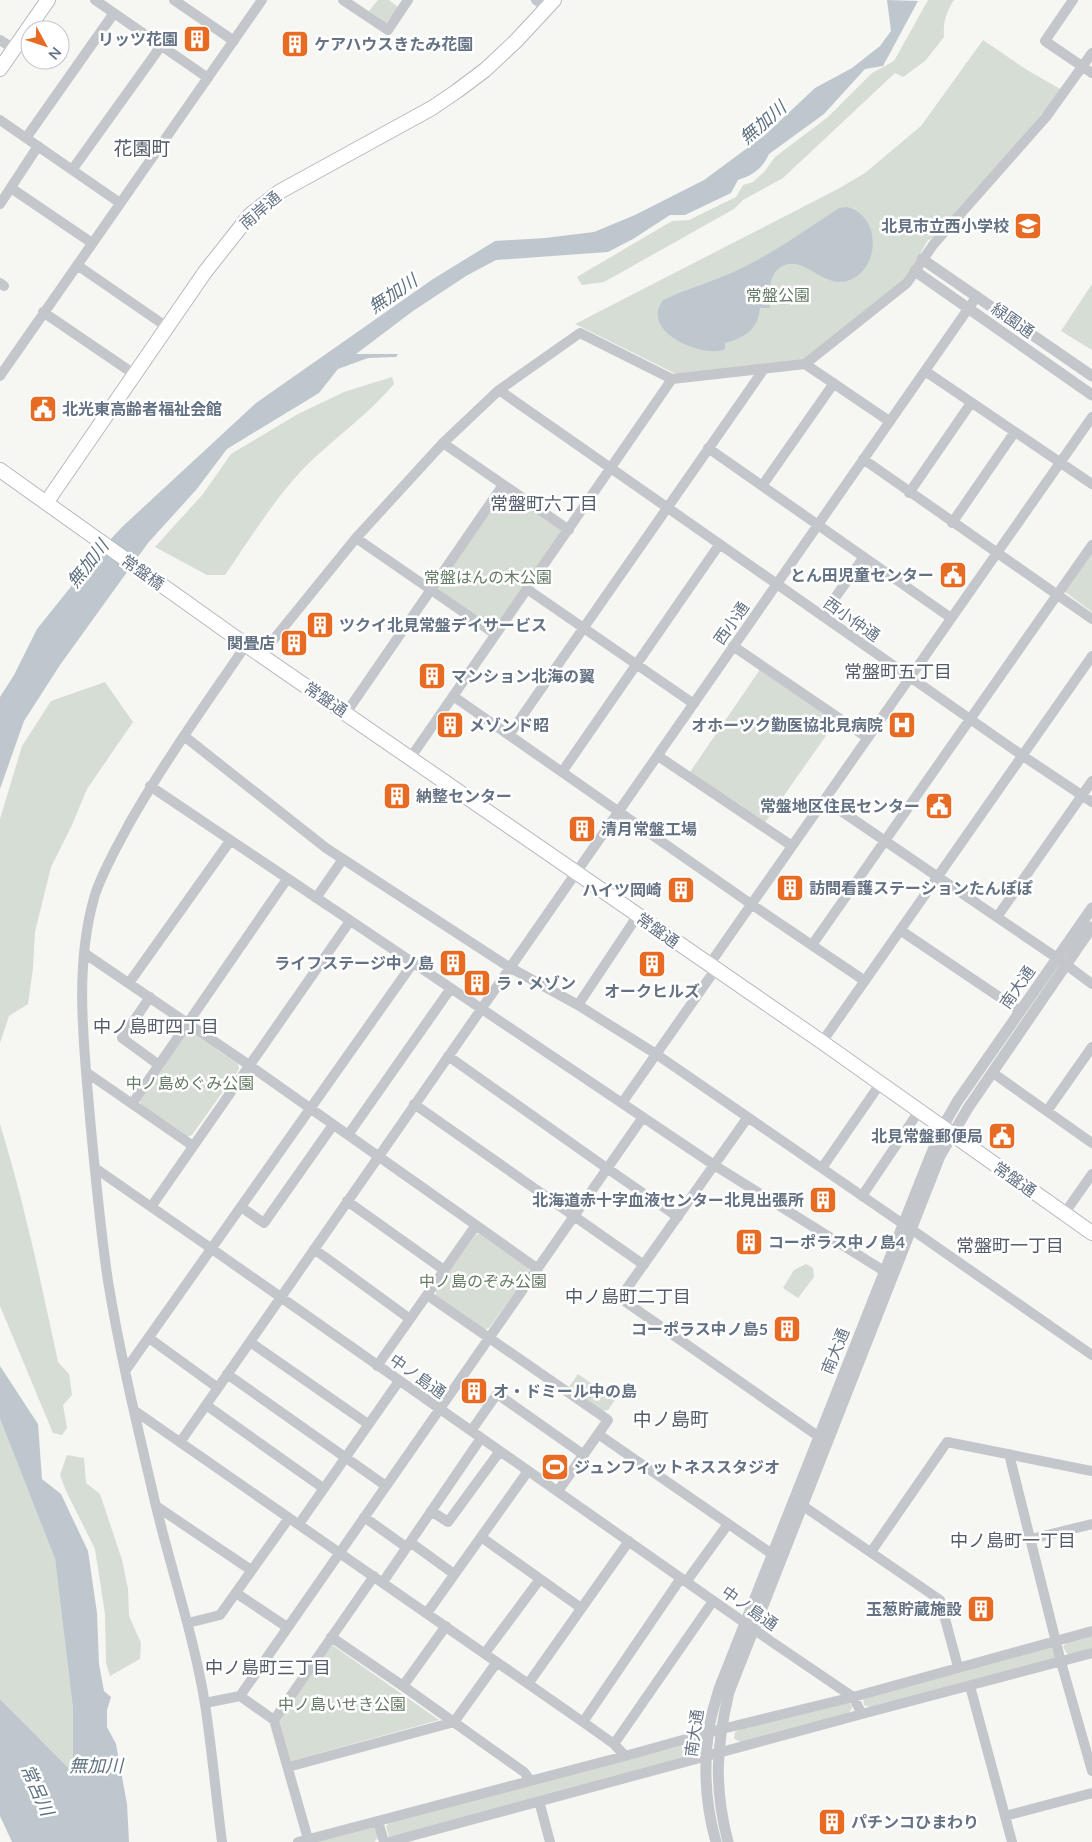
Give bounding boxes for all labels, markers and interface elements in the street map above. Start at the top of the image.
north arrow [20,20,70,70]
building icon: リッツ花園 [182,24,212,54]
place label: リッツ花園 [98,29,178,48]
building icon: ケアハウスきたみ花園 [280,29,310,59]
place label: ケアハウスきたみ花園 [314,34,473,53]
text: N [45,44,65,63]
water label: 無加川 [735,95,791,148]
district label: 花園町 [113,136,171,159]
street label: 南岸通 [235,187,284,233]
school or university icon: 北見市立西小学校 [1013,211,1043,241]
place label: 北見市立西小学校 [881,216,1009,235]
water label: 無加川 [364,268,423,317]
park label: 常盤公園 [746,285,810,304]
street label: 緑園通 [988,298,1038,341]
public building icon: 北光東高齢者福祉会館 [28,394,58,424]
place label: 北光東高齢者福祉会館 [62,399,222,418]
district label: 常盤町六丁目 [490,492,598,514]
water label: 無加川 [62,534,114,591]
street label: 常盤橋 [118,550,168,593]
public building icon: とん田児童センター [938,560,968,590]
place label: とん田児童センター [790,565,934,584]
park label: 常盤はんの木公園 [424,567,552,586]
street label: 西小仲通 [821,592,884,645]
street label: 西小通 [709,598,752,648]
building icon: ツクイ北見常盤デイサービス [305,610,335,640]
place label: ツクイ北見常盤デイサービス [339,615,547,634]
building icon: 関畳店 [279,628,309,658]
place label: 関畳店 [227,633,275,652]
district label: 常盤町五丁目 [844,660,952,682]
building icon: マンション北海の翼 [417,661,447,691]
place label: マンション北海の翼 [451,666,595,685]
street label: 常盤通 [301,677,351,720]
building icon: メゾンド昭 [435,710,465,740]
hospital icon: オホーツク勤医協北見病院 [887,710,917,740]
place label: メゾンド昭 [469,715,549,734]
place label: オホーツク勤医協北見病院 [691,715,883,734]
building icon: 納整センター [382,781,412,811]
place label: 納整センター [416,786,512,805]
public building icon: 常盤地区住民センター [924,791,954,821]
place label: 常盤地区住民センター [760,796,920,815]
building icon: 清月常盤工場 [567,814,597,844]
place label: 清月常盤工場 [601,819,697,838]
building icon: 訪問看護ステーションたんぽぽ [775,873,805,903]
building icon: ハイツ岡崎 [666,875,696,905]
place label: 訪問看護ステーションたんぽぽ [809,878,1033,897]
place label: ハイツ岡崎 [582,880,662,899]
street label: 常盤通 [633,908,683,951]
building icon: ライフステージ中ノ島 [438,948,468,978]
building icon: オークヒルズ [637,949,667,979]
place label: ライフステージ中ノ島 [274,953,434,972]
street label: 南大通 [995,962,1038,1012]
building icon: ラ・メゾン [462,968,492,998]
place label: ラ・メゾン [496,973,576,992]
place label: オークヒルズ [604,981,700,1000]
district label: 中ノ島町四丁目 [93,1015,219,1037]
park label: 中ノ島めぐみ公園 [126,1073,254,1092]
public building icon: 北見常盤郵便局 [987,1121,1017,1151]
place label: 北見常盤郵便局 [871,1126,983,1145]
street label: 常盤通 [990,1157,1040,1200]
building icon: 北海道赤十字血液センター北見出張所 [808,1185,838,1215]
place label: 北海道赤十字血液センター北見出張所 [532,1190,804,1209]
building icon: コーポラス中ノ島4 [734,1227,764,1257]
place label: コーポラス中ノ島4 [768,1232,905,1251]
district label: 常盤町一丁目 [956,1234,1064,1256]
park label: 中ノ島のぞみ公園 [419,1271,547,1290]
district label: 中ノ島町二丁目 [565,1285,691,1307]
building icon: コーポラス中ノ島5 [772,1314,802,1344]
place label: コーポラス中ノ島5 [631,1319,768,1338]
street label: 南大通 [817,1325,852,1377]
street label: 中ノ島通 [387,1349,450,1402]
building icon: オ・ドミール中の島 [459,1376,489,1406]
place label: オ・ドミール中の島 [493,1381,637,1400]
district label: 中ノ島町 [633,1407,709,1430]
sports icon: ジュンフィットネススタジオ [540,1452,570,1482]
place label: ジュンフィットネススタジオ [574,1457,780,1476]
district label: 中ノ島町一丁目 [950,1529,1076,1551]
street label: 中ノ島通 [719,1581,782,1634]
building icon: 玉葱貯蔵施設 [966,1594,996,1624]
place label: 玉葱貯蔵施設 [866,1599,962,1618]
district label: 中ノ島町三丁目 [205,1656,331,1678]
park label: 中ノ島いせき公園 [278,1694,406,1713]
street label: 南大通 [681,1708,706,1758]
water label: 無加川 [69,1754,125,1776]
water label: 常呂川 [17,1760,60,1821]
building icon: パチンコひまわり [817,1807,847,1837]
place label: パチンコひまわり [851,1812,979,1831]

